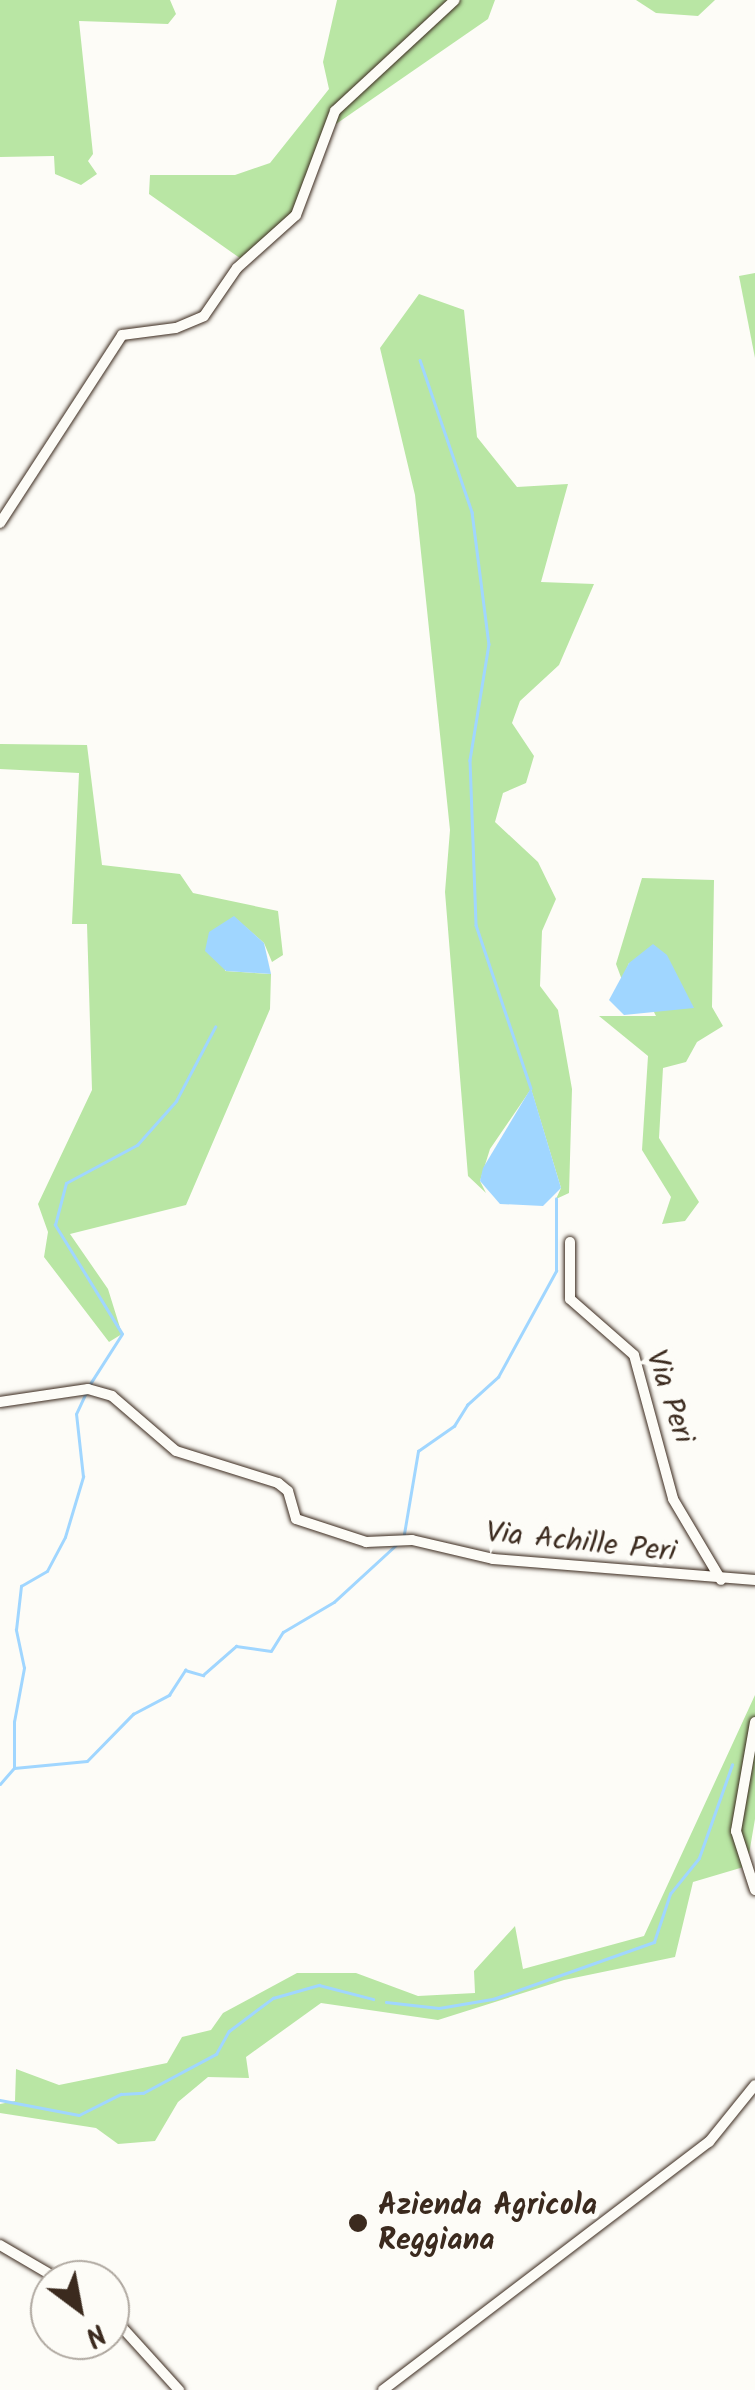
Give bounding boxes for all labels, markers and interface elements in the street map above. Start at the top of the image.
street label: Via Peri [637,1346,701,1448]
street label: Via Achille Peri [484,1515,678,1571]
place label: Azienda Agricola Reggiana [378,2188,597,2258]
marker: Azienda Agricola Reggiana [347,2212,369,2234]
north arrow [30,2260,130,2360]
text: N [76,2310,115,2358]

